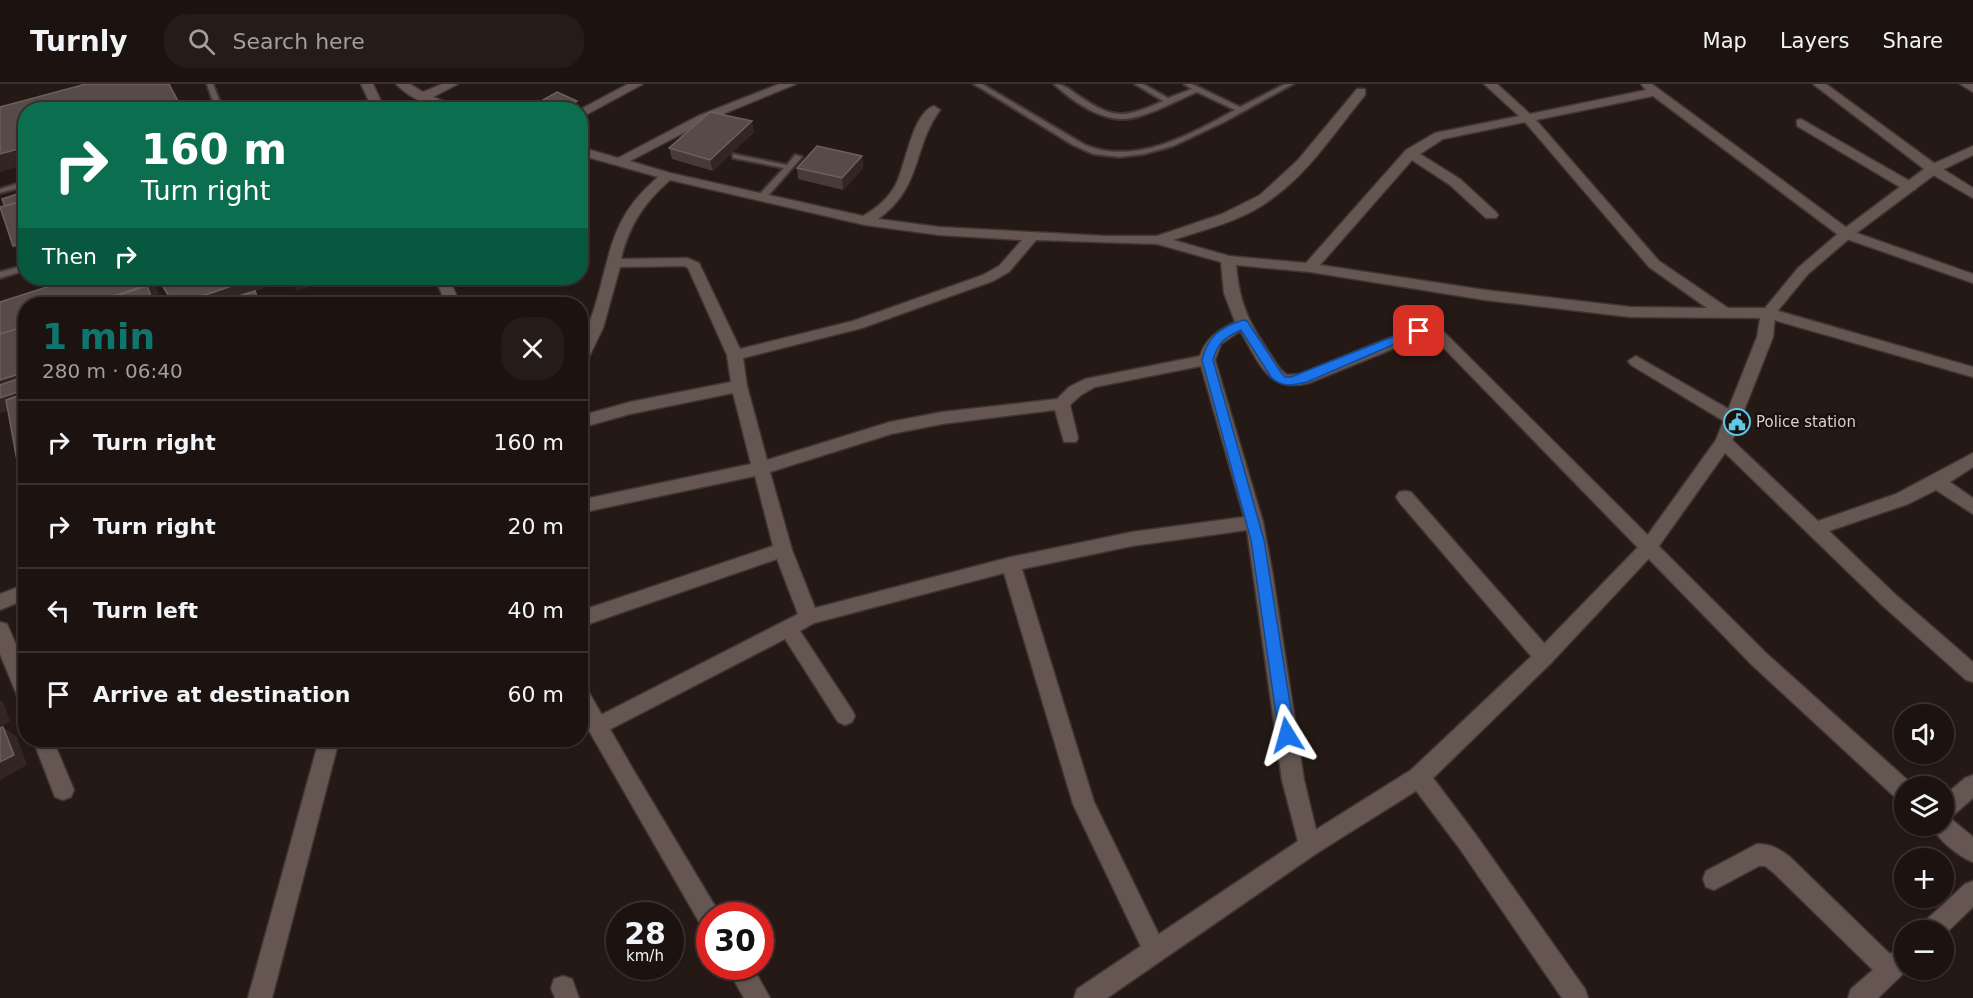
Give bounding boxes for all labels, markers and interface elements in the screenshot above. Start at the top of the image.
search box [164,14,584,68]
text: Turnly [30,25,128,58]
icon: search [185,25,218,58]
text: Search here [233,29,365,54]
text: Map [1703,29,1747,53]
text: Layers [1780,29,1849,53]
text: Share [1882,29,1943,53]
text: 160 m [141,125,287,174]
icon: right [42,126,120,204]
text: Turn right [141,175,270,206]
icon: right [109,240,142,273]
text: Then [42,244,97,269]
pin [1393,305,1444,356]
icon: arrive [1402,314,1435,347]
text: 1 min [42,316,155,357]
button: close [501,317,564,380]
text: 280 m · 06:40 [42,359,183,383]
public building icon: Police station [1722,407,1752,437]
place label: Police station [1756,413,1856,431]
icon: right [42,426,75,459]
text: Turn right [93,430,216,455]
text: 160 m [494,430,564,455]
icon: right [42,510,75,543]
text: Turn right [93,514,216,539]
text: 20 m [508,514,564,539]
icon: left [42,594,75,627]
text: Turn left [93,598,198,623]
text: 40 m [508,598,564,623]
icon: arrive [42,678,75,711]
text: Arrive at destination [93,682,350,707]
text: 60 m [508,682,564,707]
position arrow [1255,703,1319,767]
map controls [1894,704,1954,980]
button: sound [1894,704,1954,764]
button: layers [1894,776,1954,836]
button: + [1894,848,1954,908]
speed limit sign: 30 [696,902,774,980]
text: 28 [624,916,666,951]
button: − [1894,920,1954,980]
text: km/h [626,947,664,965]

